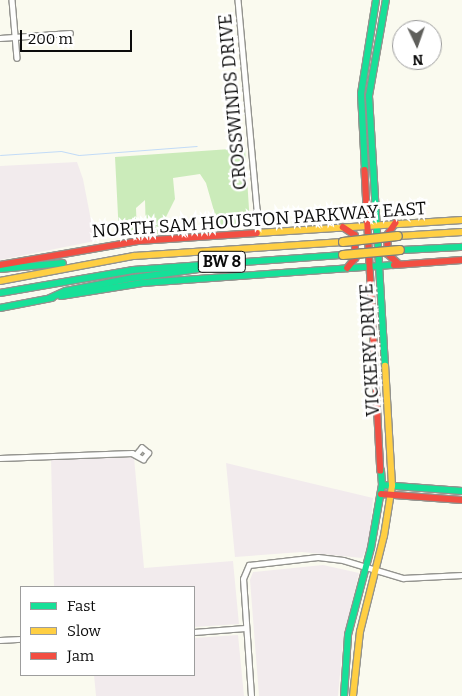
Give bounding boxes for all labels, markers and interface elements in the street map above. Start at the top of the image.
street label: CROSSWINDS DRIVE [215,13,251,191]
scale bar [22,20,135,52]
north arrow [392,20,442,70]
text: 200 m [28,30,73,48]
text: N [412,51,424,68]
street label: NORTH SAM HOUSTON PARKWAY EAST [91,198,427,242]
road number: BW 8 [197,248,247,276]
street label: VICKERY DRIVE [356,283,384,417]
legend [20,586,195,676]
text: Fast [67,597,96,615]
text: Slow [67,622,101,640]
text: Jam [67,647,94,665]

